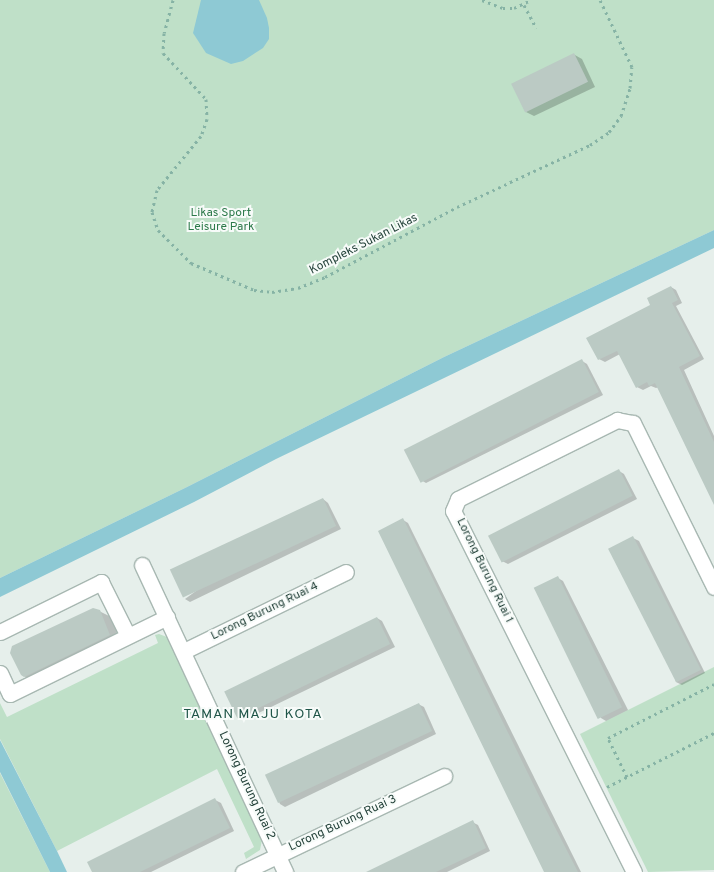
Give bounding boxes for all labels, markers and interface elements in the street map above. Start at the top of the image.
park label: Likas Sport Leisure Park [188,207,254,235]
street label: Kompleks Sukan Likas [308,211,420,279]
street label: Lorong Burung Ruai 1 [452,516,516,626]
street label: Lorong Burung Ruai 4 [209,580,321,644]
district label: TAMAN MAJU KOTA [181,707,325,723]
street label: Lorong Burung Ruai 2 [215,730,277,842]
street label: Lorong Burung Ruai 3 [287,793,399,855]

